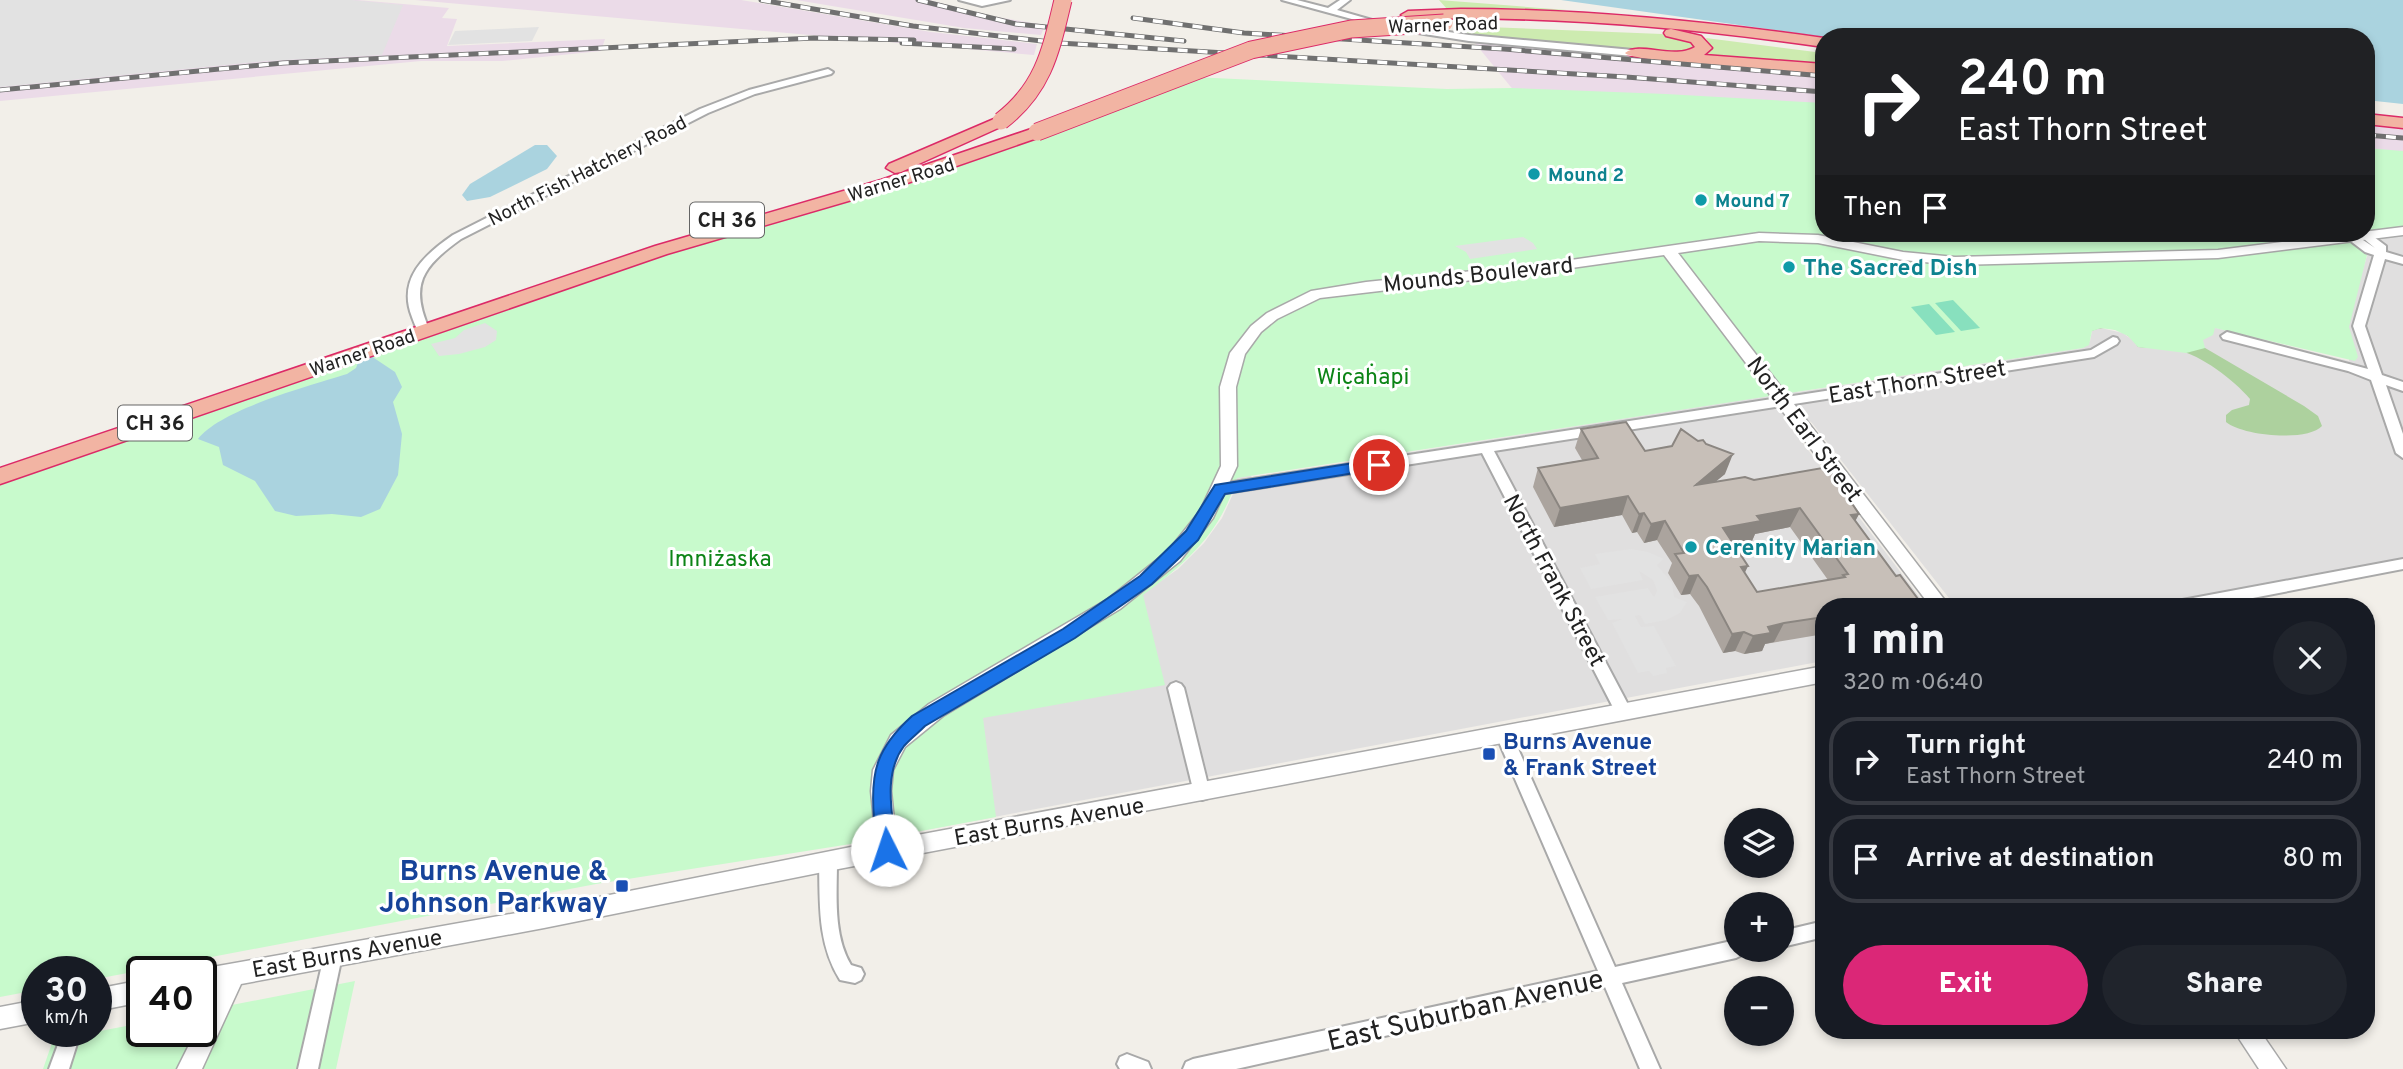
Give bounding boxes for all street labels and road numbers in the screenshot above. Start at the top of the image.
street label: Warner Road [1388,12,1499,40]
street label: North Fish Hatchery Road [485,111,691,232]
street label: Warner Road [845,153,958,209]
road number: CH 36 [690,202,764,238]
street label: Mounds Boulevard [1382,252,1575,301]
street label: Warner Road [307,325,419,383]
street label: North Earl Street [1739,352,1867,509]
street label: East Thorn Street [1827,355,2008,412]
road number: CH 36 [118,406,192,440]
street label: North Frank Street [1495,490,1610,672]
street label: East Burns Avenue [952,792,1147,854]
street label: East Burns Avenue [250,924,445,986]
street label: East Suburban Avenue [1324,963,1607,1061]

